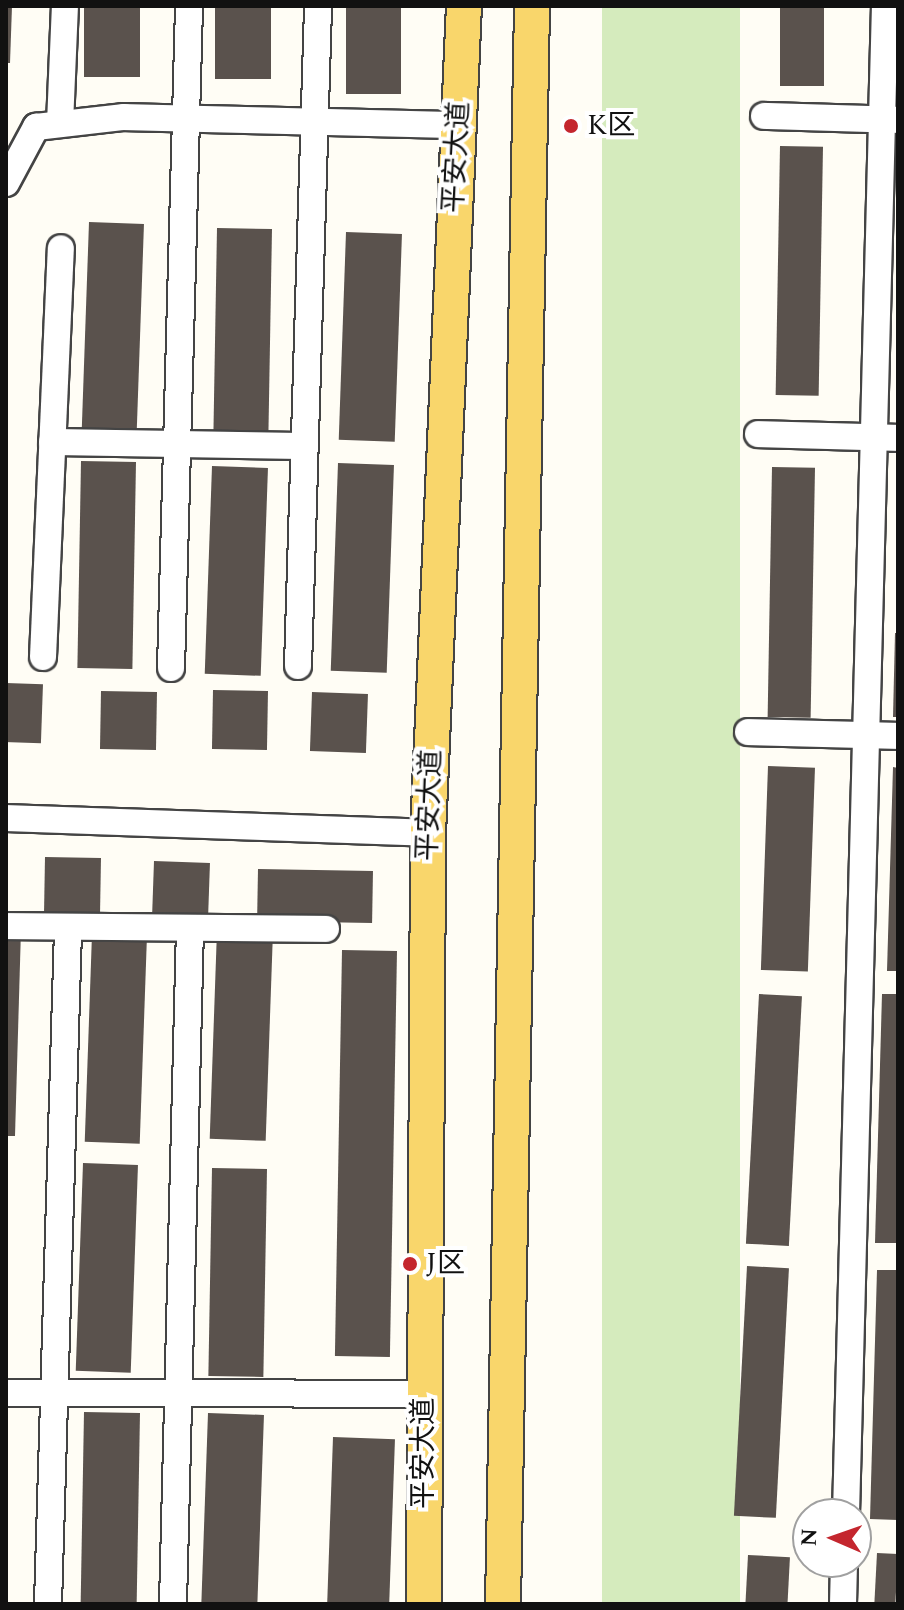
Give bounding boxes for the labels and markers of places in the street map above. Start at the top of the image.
place label: K区 [587,109,635,143]
marker: K区 [562,117,580,135]
place label: J区 [426,1247,465,1281]
marker: J区 [401,1255,419,1273]

